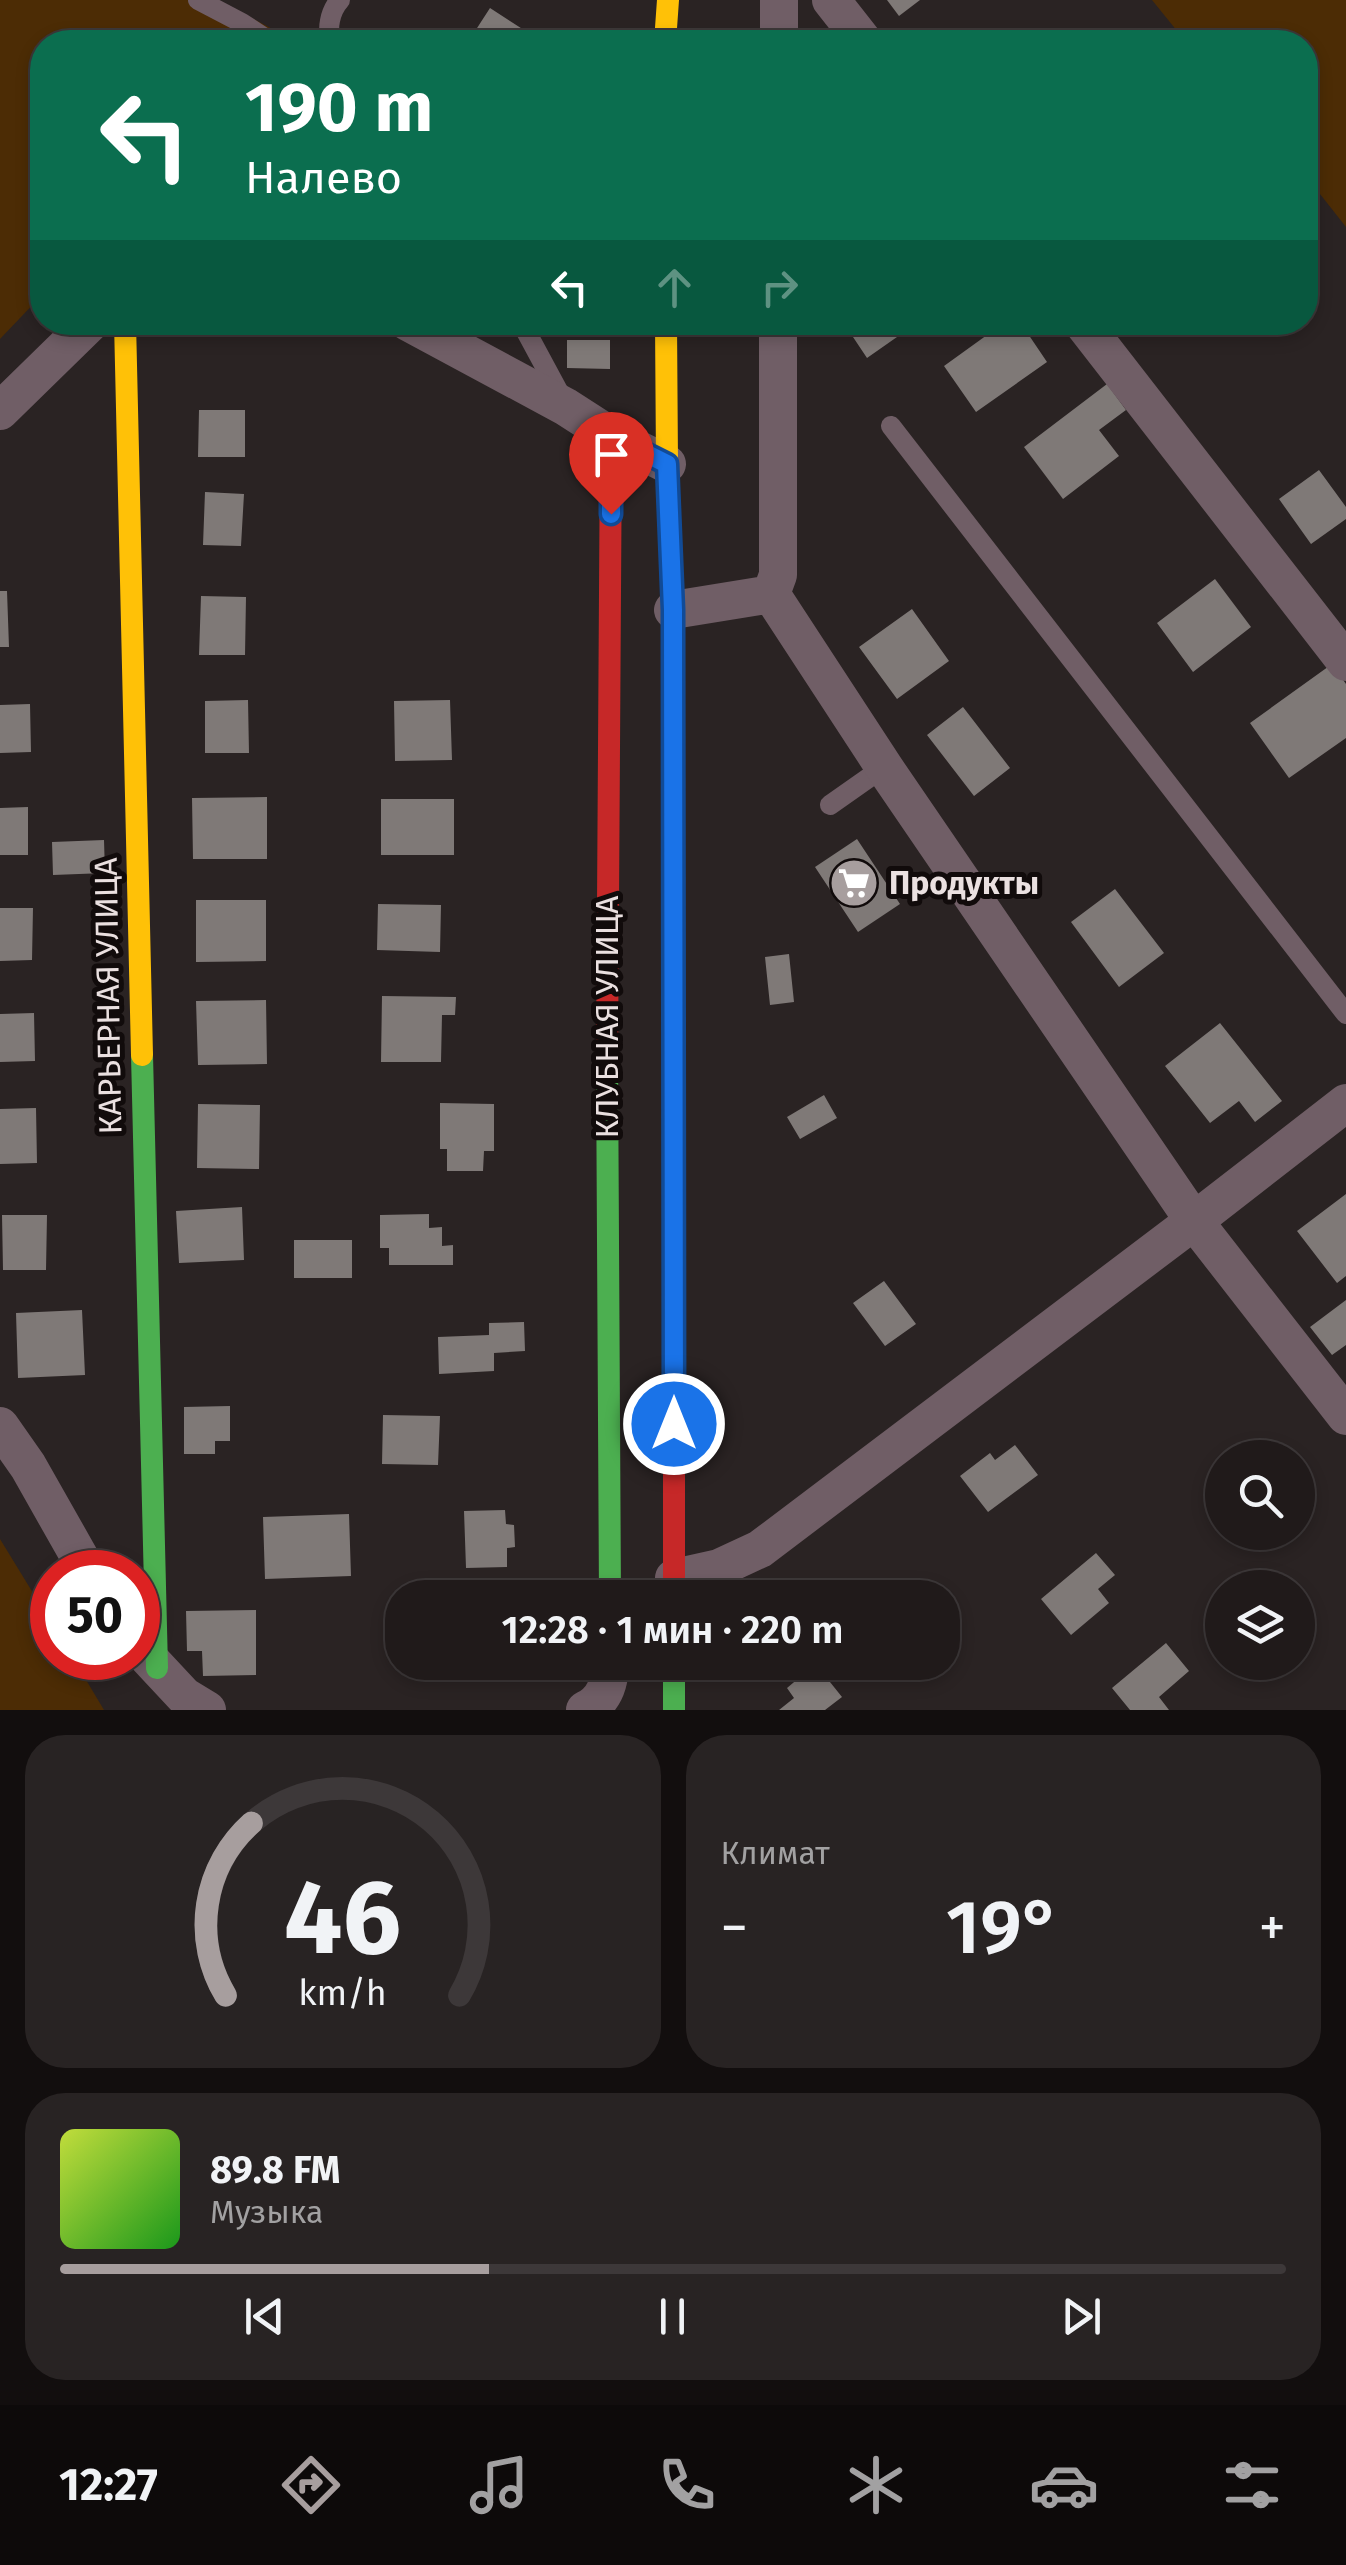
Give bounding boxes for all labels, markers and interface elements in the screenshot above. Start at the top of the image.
text: 190 m [245,66,433,150]
icon: left [80,70,210,200]
text: Налево [245,151,402,205]
icon: left [542,260,597,315]
icon: ahead [647,260,702,315]
icon: right [752,260,807,315]
pin [569,412,654,515]
icon: arrive [584,427,639,482]
street label: КАРЬЕРНАЯ УЛИЦА [87,857,129,1135]
supermarket icon: Продукты [828,857,880,909]
place label: Продукты [889,864,1039,902]
street label: КЛУБНАЯ УЛИЦА [588,895,626,1138]
position arrow [622,1372,726,1476]
map controls [1205,1440,1315,1680]
button: search [1205,1440,1315,1550]
speed limit sign: 50 [30,1550,160,1680]
button: layers [1205,1570,1315,1680]
text: 12:28 · 1 мин · 220 m [502,1607,843,1653]
text: Климат [721,1834,830,1872]
text: 46 [284,1856,401,1981]
text: 19° [946,1883,1061,1973]
text: − [721,1895,748,1961]
text: + [1259,1895,1286,1961]
text: km/h [299,1972,387,2014]
text: 89.8 FM [210,2147,340,2193]
text: Музыка [210,2193,323,2231]
icon: previous [237,2289,292,2344]
icon: pause [645,2289,700,2344]
icon: next [1054,2289,1109,2344]
icon: directions [276,2450,346,2520]
icon: music [464,2450,534,2520]
icon: phone [652,2450,722,2520]
icon: climate [841,2450,911,2520]
icon: car [1029,2450,1099,2520]
icon: filters [1217,2450,1287,2520]
text: 12:27 [59,2458,158,2512]

